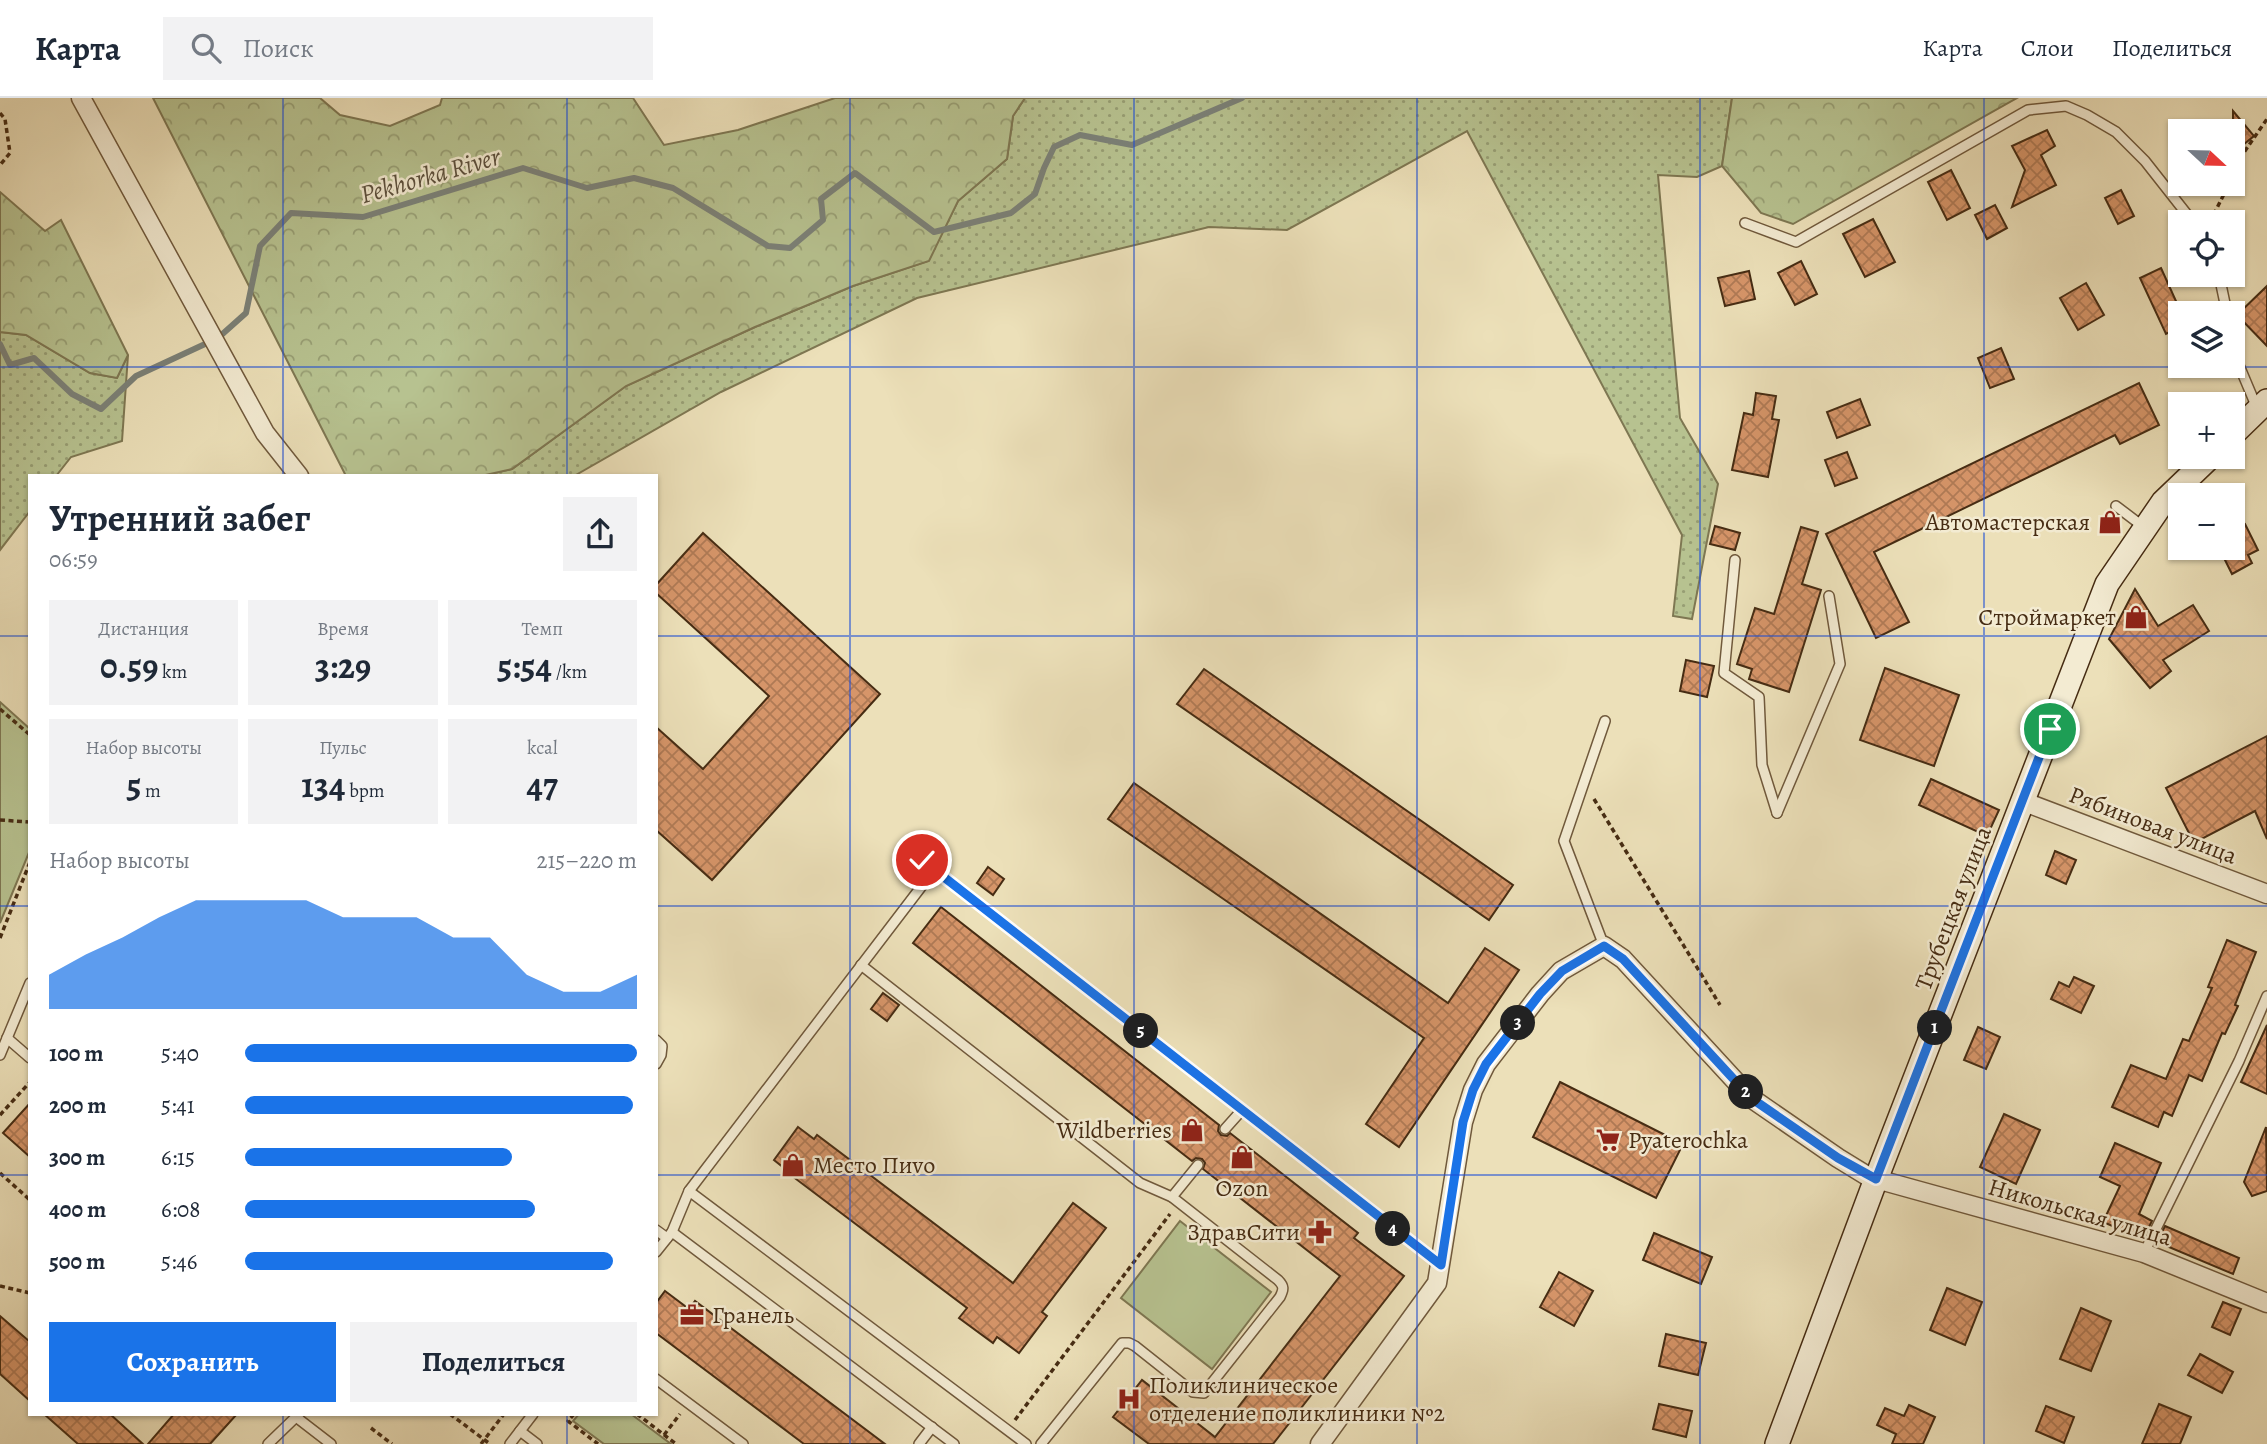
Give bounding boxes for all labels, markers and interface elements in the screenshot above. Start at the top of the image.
search box [163,17,653,80]
text: Карта [35,26,121,71]
icon: search [187,29,225,67]
text: Поиск [243,31,314,66]
text: Карта [1922,32,1983,64]
text: Слои [2021,32,2074,64]
text: Поделиться [2112,32,2232,64]
north arrow [2168,119,2245,196]
map controls [2168,119,2245,560]
water label: Pekhorka River [356,139,505,212]
button: locate [2168,210,2245,287]
button: layers [2168,301,2245,378]
button: + [2168,392,2245,469]
button: − [2168,483,2245,560]
text: Утренний забег [49,492,310,544]
button: share [563,497,637,571]
place label: Автомастерская [1924,506,2090,538]
shop icon: Автомастерская [2096,508,2124,536]
text: 06:59 [49,544,98,575]
place label: Строймаркет [1978,601,2116,633]
shop icon: Строймаркет [2122,603,2150,631]
text: Дистанция [98,616,189,642]
text: Время [317,616,369,642]
text: Темп [522,616,563,642]
text: 0.59 [100,642,158,690]
text: 3:29 [315,642,371,690]
text: 5:54 [497,642,552,690]
text: km [158,659,187,685]
text: /km [552,659,587,685]
pin [2020,699,2080,759]
icon: arrive [2031,710,2069,748]
text: Набор высоты [85,735,202,761]
text: Пульс [319,735,367,761]
text: kcal [527,735,558,761]
text: 5 [126,761,141,809]
text: 134 [301,761,345,809]
text: 47 [527,761,558,809]
text: m [141,778,161,804]
text: bpm [345,778,385,804]
street label: Рябиновая улица [2064,778,2242,872]
street label: Трубецкая улица [1907,821,1999,995]
pin [892,830,952,890]
icon: check [903,841,941,879]
text: Набор высоты [49,845,190,876]
text: 215–220 m [537,845,637,876]
pin: 3 [1500,1006,1536,1040]
text: 3 [1513,1009,1522,1035]
pin: 1 [1918,1010,1952,1046]
pin: 5 [1124,1014,1158,1048]
text: 1 [1931,1014,1938,1040]
text: 5 [1136,1017,1145,1043]
text: 100 m [49,1038,104,1069]
text: 5:40 [161,1038,199,1069]
pin: 2 [1728,1074,1764,1110]
text: 2 [1741,1078,1750,1104]
text: 200 m [49,1090,107,1121]
text: 5:41 [161,1090,195,1121]
place label: Wildberries [1056,1114,1172,1146]
shop icon: Wildberries [1178,1116,1206,1144]
place label: Pyaterochka [1628,1124,1749,1156]
supermarket icon: Pyaterochka [1594,1126,1622,1154]
text: 300 m [49,1142,105,1173]
text: 6:15 [161,1142,195,1173]
shop icon: Ozon [1228,1143,1256,1171]
place label: Место Пиvо [813,1149,935,1181]
shop icon: Место Пиvо [779,1151,807,1179]
street label: Никольская улица [1985,1171,2175,1253]
place label: Ozon [1216,1172,1268,1204]
text: 400 m [49,1194,106,1225]
text: 6:08 [161,1194,201,1225]
pin: 4 [1376,1212,1410,1246]
text: 4 [1388,1215,1397,1241]
place label: ЗдравСити [1187,1216,1300,1248]
pharmacy icon: ЗдравСити [1306,1218,1334,1246]
text: 500 m [49,1246,105,1277]
text: 5:46 [161,1246,197,1277]
place label: Гранель [712,1299,794,1331]
office icon: Гранель [678,1301,706,1329]
button: Сохранить [49,1322,336,1402]
button: Поделиться [350,1322,637,1402]
place label: Поликлиническое отделение поликлиники №2 [1149,1369,1445,1429]
hospital icon: Поликлиническое отделение поликлиники №2 [1115,1385,1143,1413]

